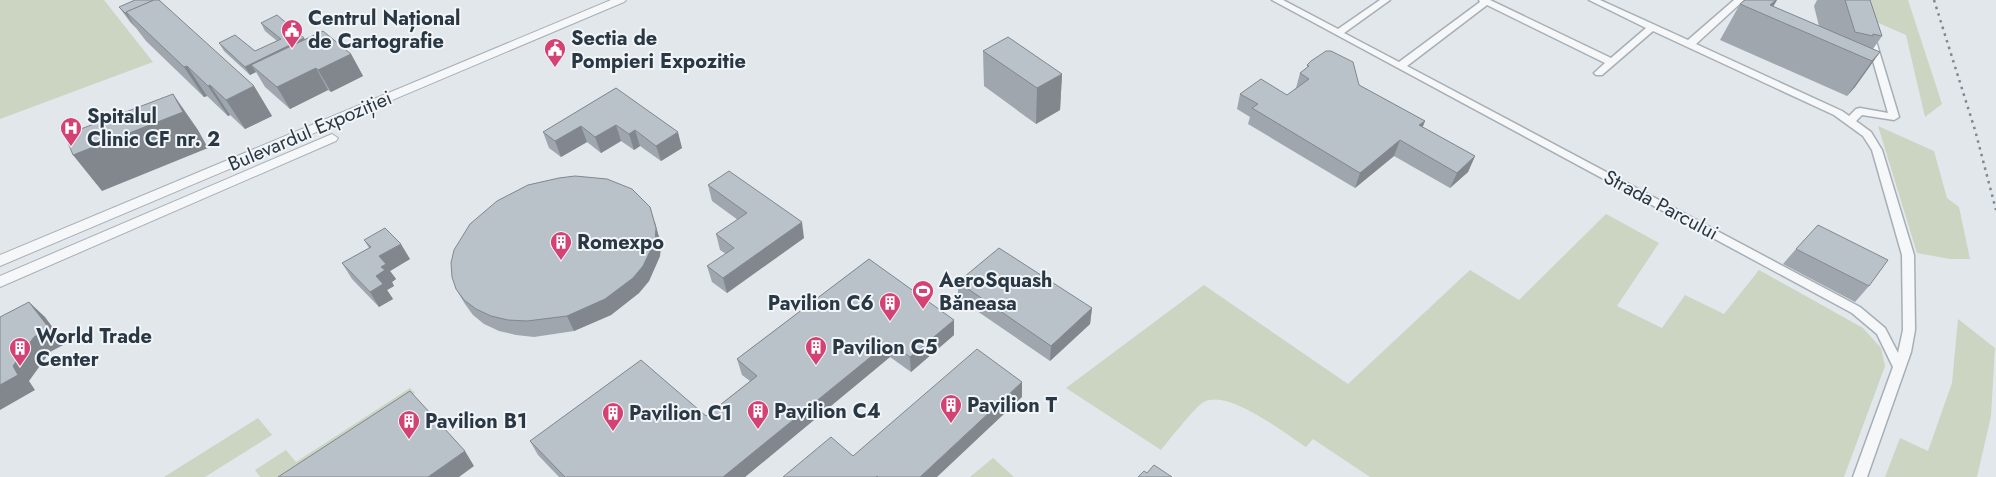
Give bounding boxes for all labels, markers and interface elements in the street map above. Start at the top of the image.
place label: Centrul Național de Cartografie [308,4,460,56]
public building icon: Centrul Național de Cartografie [280,18,304,49]
place label: Sectia de Pompieri Expozitie [571,24,746,76]
public building icon: Sectia de Pompieri Expozitie [543,37,567,68]
street label: Bulevardul Expoziției [224,83,396,179]
place label: Spitalul Clinic CF nr. 2 [87,102,220,154]
hospital icon: Spitalul Clinic CF nr. 2 [59,116,83,147]
street label: Strada Parcului [1598,163,1724,247]
place label: Romexpo [577,228,664,257]
building icon: Romexpo [549,230,573,261]
place label: AeroSquash Băneasa [938,266,1053,318]
sports icon: AeroSquash Băneasa [911,279,935,310]
place label: Pavilion C6 [768,289,874,318]
building icon: Pavilion C6 [878,291,902,322]
place label: World Trade Center [36,322,152,374]
place label: Pavilion C5 [832,333,938,362]
building icon: Pavilion C5 [804,335,828,366]
building icon: World Trade Center [8,336,32,367]
place label: Pavilion T [967,391,1058,420]
building icon: Pavilion T [939,393,963,424]
place label: Pavilion C4 [774,397,881,426]
place label: Pavilion C1 [629,399,732,428]
building icon: Pavilion C4 [746,399,770,430]
building icon: Pavilion C1 [601,401,625,432]
place label: Pavilion B1 [425,407,527,436]
building icon: Pavilion B1 [397,409,421,440]

